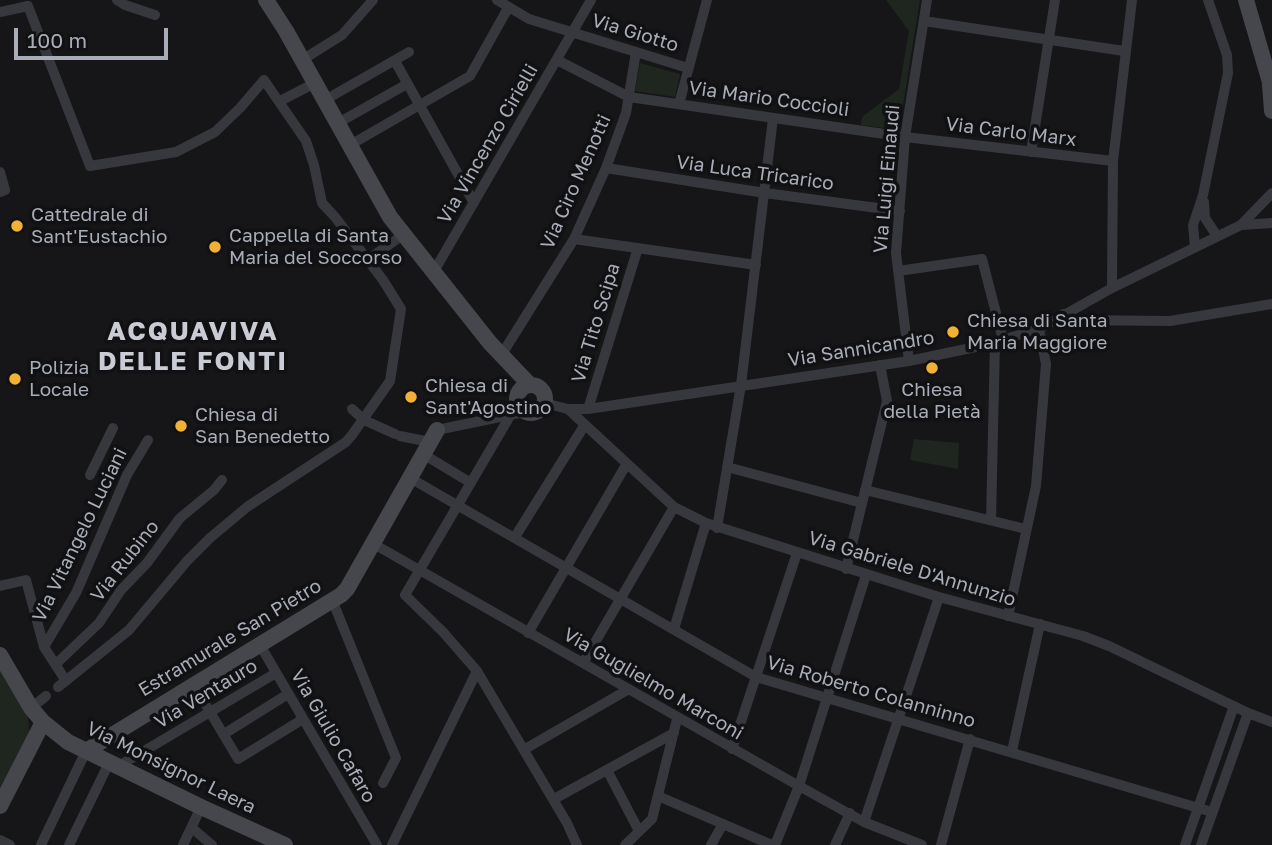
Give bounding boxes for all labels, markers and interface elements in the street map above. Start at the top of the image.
street label: Via Giotto [589,9,681,57]
scale bar [18,14,172,58]
text: 100 m [27,27,87,53]
street label: Via Vincenzo Cirielli [433,60,543,228]
street label: Via Mario Coccioli [687,76,851,122]
street label: Via Luigi Einaudi [869,104,905,254]
street label: Via Ciro Menotti [536,111,616,253]
street label: Via Carlo Marx [944,113,1078,151]
street label: Via Luca Tricarico [675,151,835,195]
place label: Cattedrale di Sant'Eustachio [31,204,167,248]
marker: Cattedrale di Sant'Eustachio [9,218,25,234]
place label: Cappella di Santa Maria del Soccorso [229,225,402,269]
marker: Cappella di Santa Maria del Soccorso [207,239,223,255]
street label: Via Tito Scipa [567,260,625,386]
place label: Chiesa di Santa Maria Maggiore [967,310,1108,354]
district label: ACQUAVIVA DELLE FONTI [99,316,287,378]
marker: Chiesa di Santa Maria Maggiore [945,324,961,340]
street label: Via Sannicandro [786,326,936,372]
place label: Polizia Locale [29,357,89,401]
marker: Chiesa della Pietà [924,360,940,376]
marker: Polizia Locale [7,371,23,387]
place label: Chiesa di Sant'Agostino [425,375,551,419]
place label: Chiesa della Pietà [883,379,981,423]
marker: Chiesa di Sant'Agostino [403,389,419,405]
place label: Chiesa di San Benedetto [195,404,330,448]
marker: Chiesa di San Benedetto [173,418,189,434]
street label: Via Vitangelo Luciani [28,444,132,626]
street label: Via Rubino [86,516,164,606]
street label: Via Gabriele D'Annunzio [806,527,1018,611]
street label: Estramurale San Pietro [134,574,326,702]
street label: Via Guglielmo Marconi [559,623,747,745]
street label: Via Roberto Colanninno [764,651,978,733]
street label: Via Ventauro [150,654,262,734]
street label: Via Giulio Cafaro [286,665,380,807]
street label: Via Monsignor Laera [83,717,259,819]

